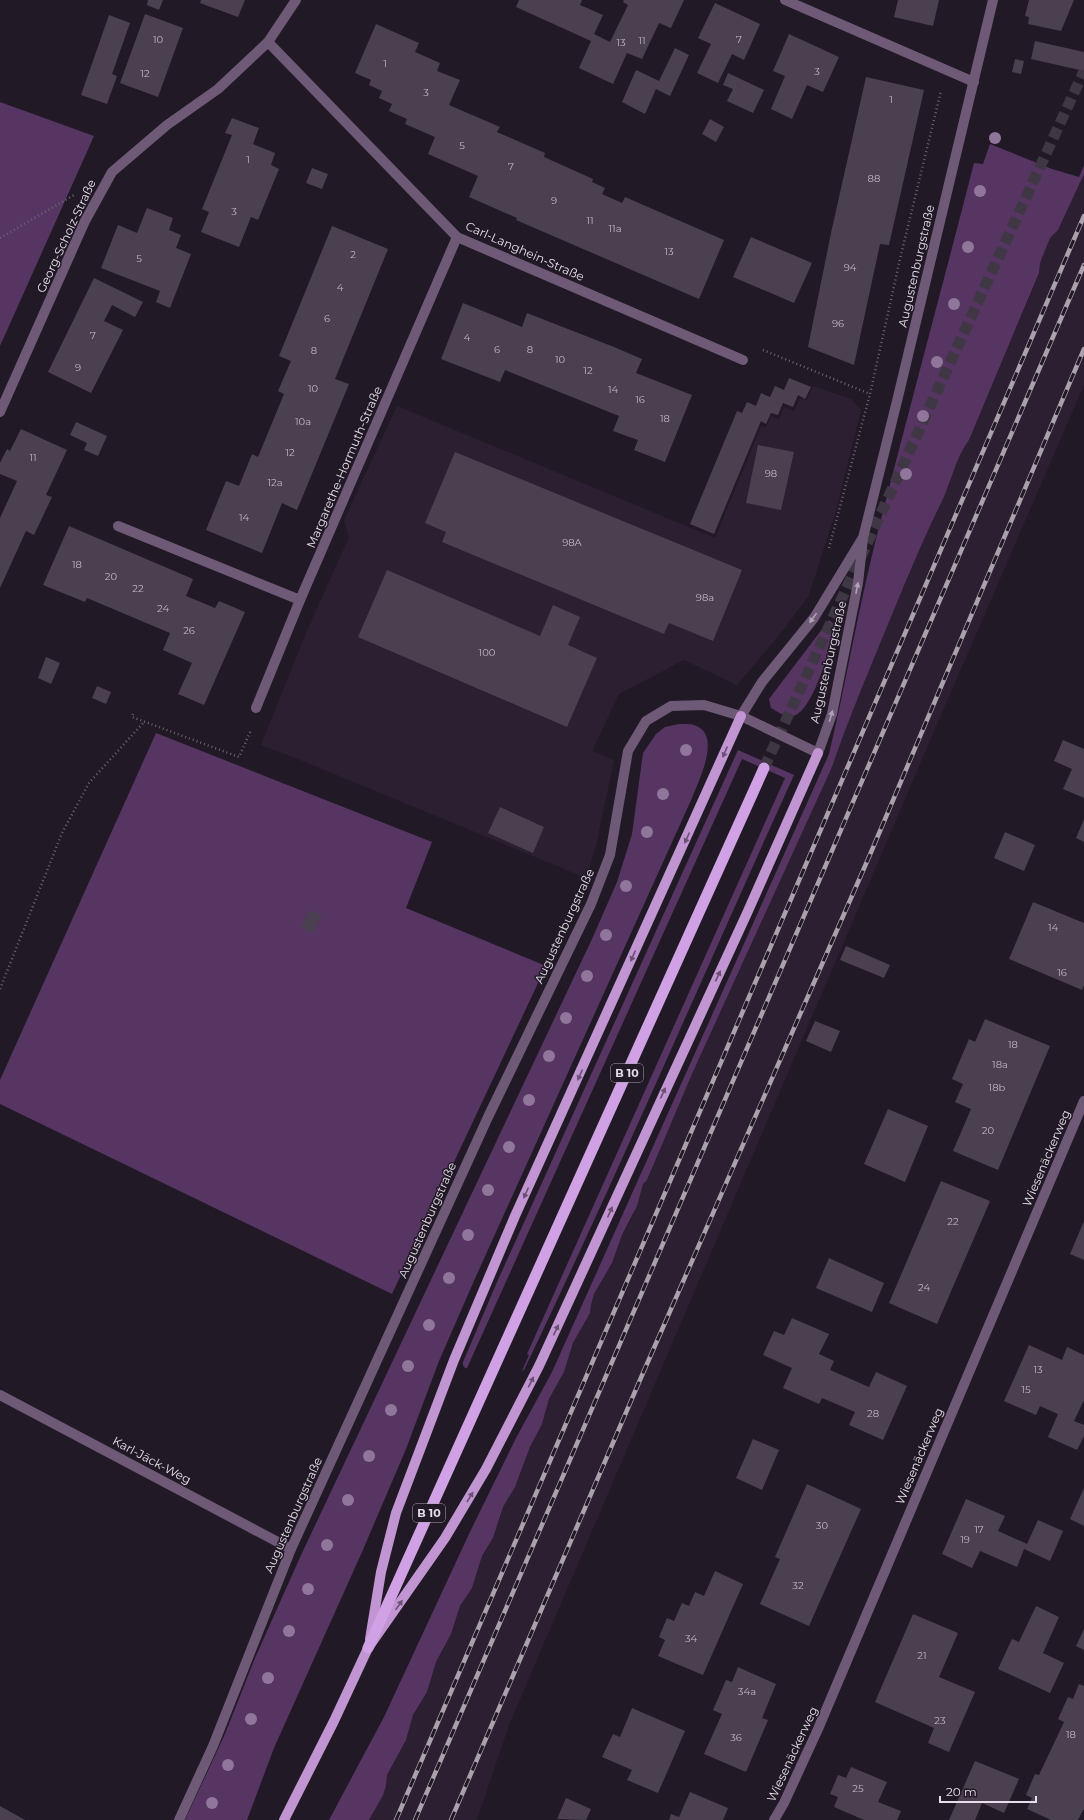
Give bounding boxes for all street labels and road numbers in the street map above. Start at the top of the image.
street label: Georg-Scholz-Straße [33,177,99,295]
street label: Augustenburgstraße [895,203,937,329]
street label: Carl-Langhein-Straße [463,218,587,284]
street label: Margarethe-Hormuth-Straße [303,384,385,550]
street label: Augustenburgstraße [807,599,849,725]
street label: Augustenburgstraße [531,866,597,986]
road number: B 10 [611,1064,643,1082]
street label: Wiesenäckerweg [1019,1107,1073,1209]
street label: Augustenburgstraße [395,1160,459,1280]
street label: Wiesenäckerweg [892,1405,946,1507]
street label: Karl-Jäck-Weg [110,1433,194,1487]
street label: Augustenburgstraße [261,1455,325,1575]
road number: B 10 [413,1504,445,1522]
street label: Wiesenäckerweg [763,1704,821,1804]

